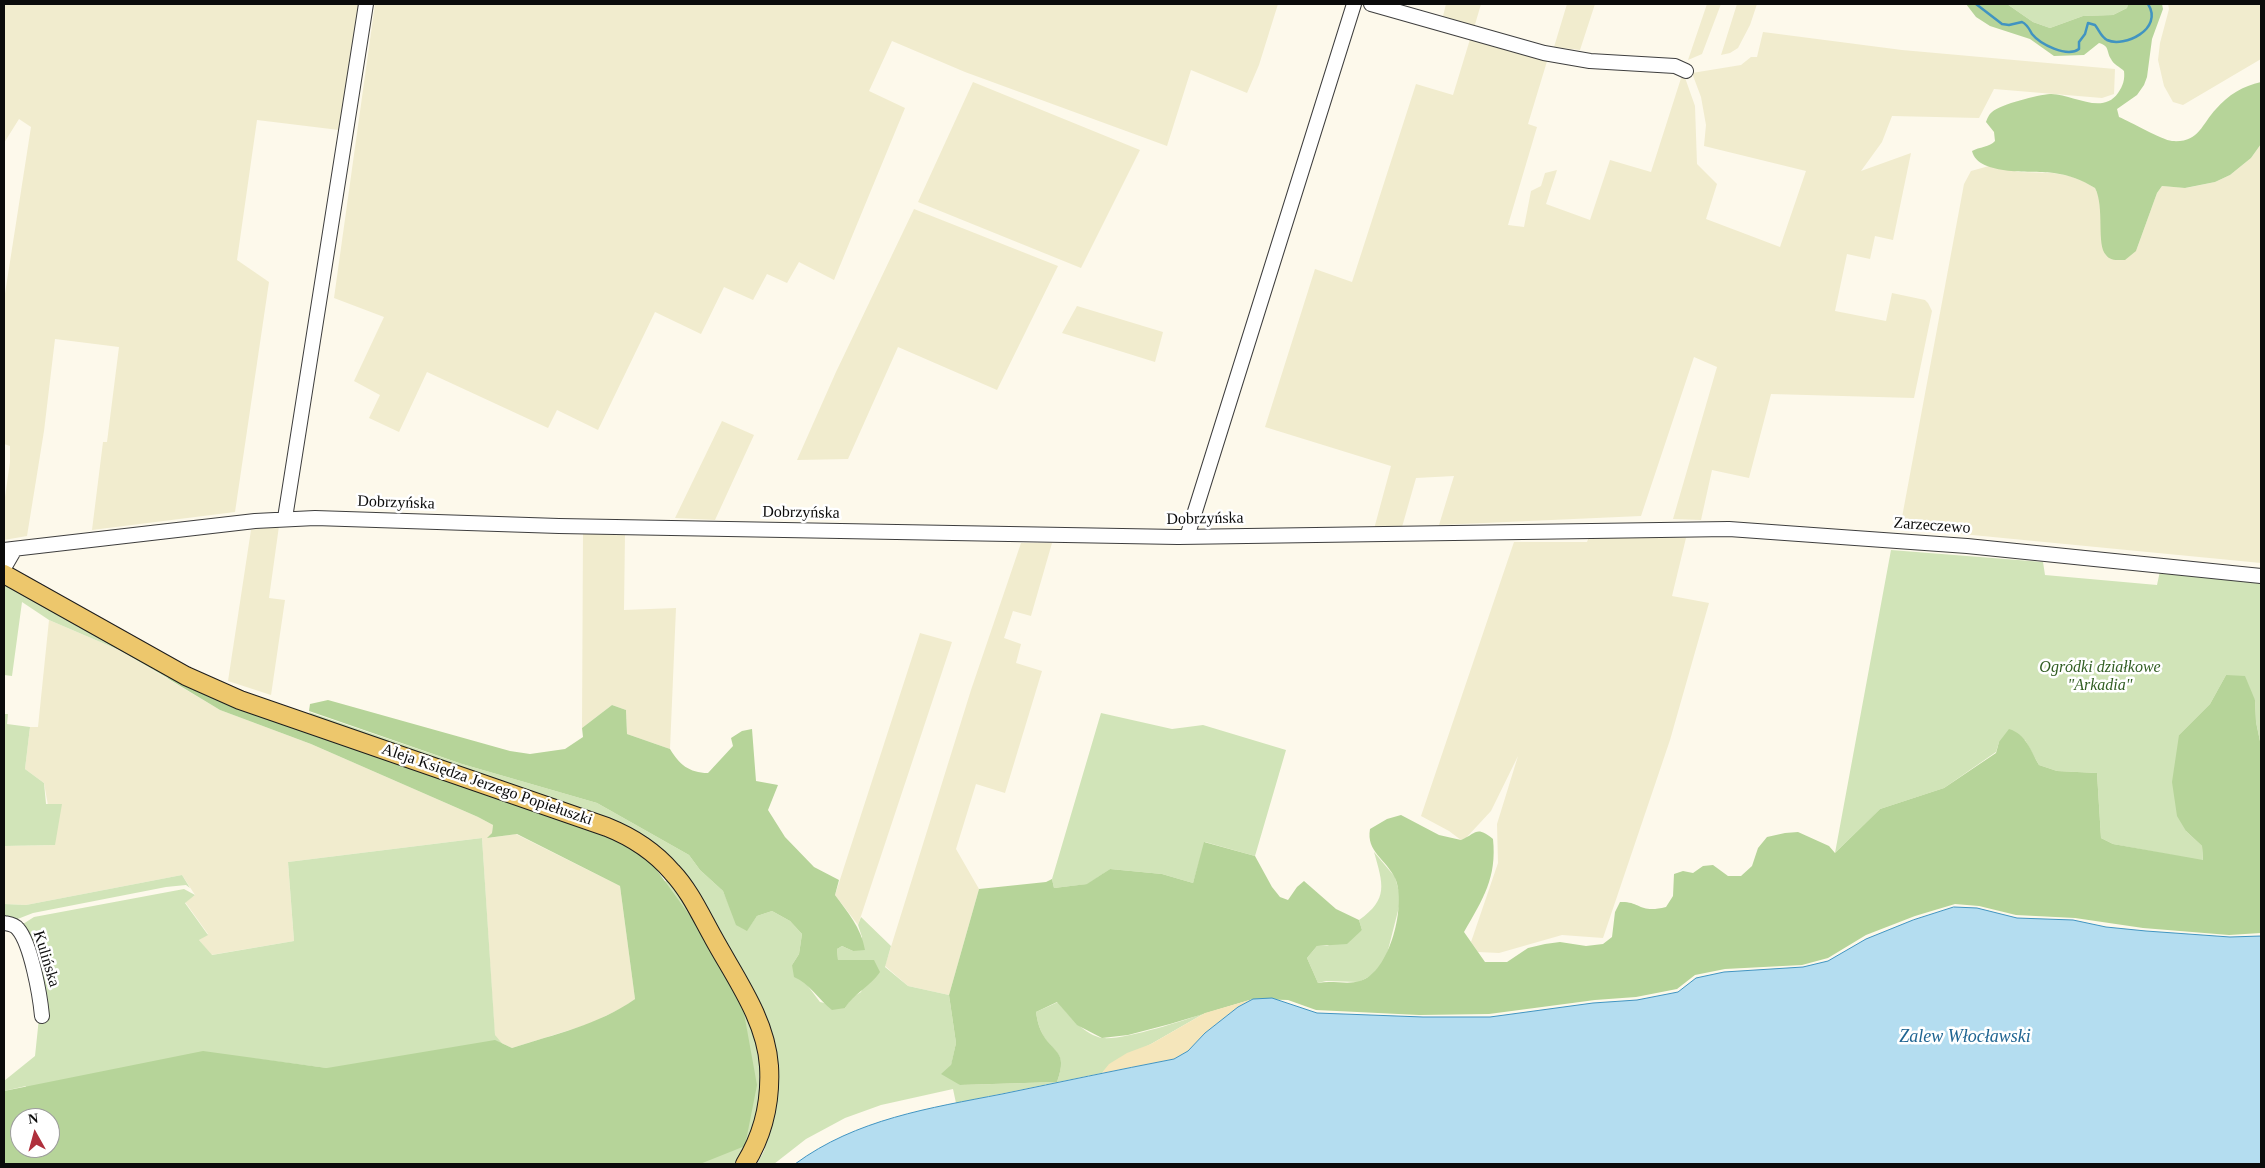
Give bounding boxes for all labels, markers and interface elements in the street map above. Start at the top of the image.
street label: Dobrzyńska [357,492,435,514]
street label: Dobrzyńska [762,503,840,523]
street label: Dobrzyńska [1166,509,1244,529]
street label: Zarzeczewo [1893,514,1971,538]
park label: Ogródki działkowe "Arkadia" [2039,658,2161,696]
street label: Aleja Księdza Jerzego Popiełuszki [379,740,595,830]
street label: Kulińska [28,929,64,989]
water label: Zalew Włocławski [1899,1026,2031,1048]
north arrow [10,1108,60,1158]
text: N [27,1111,39,1127]

